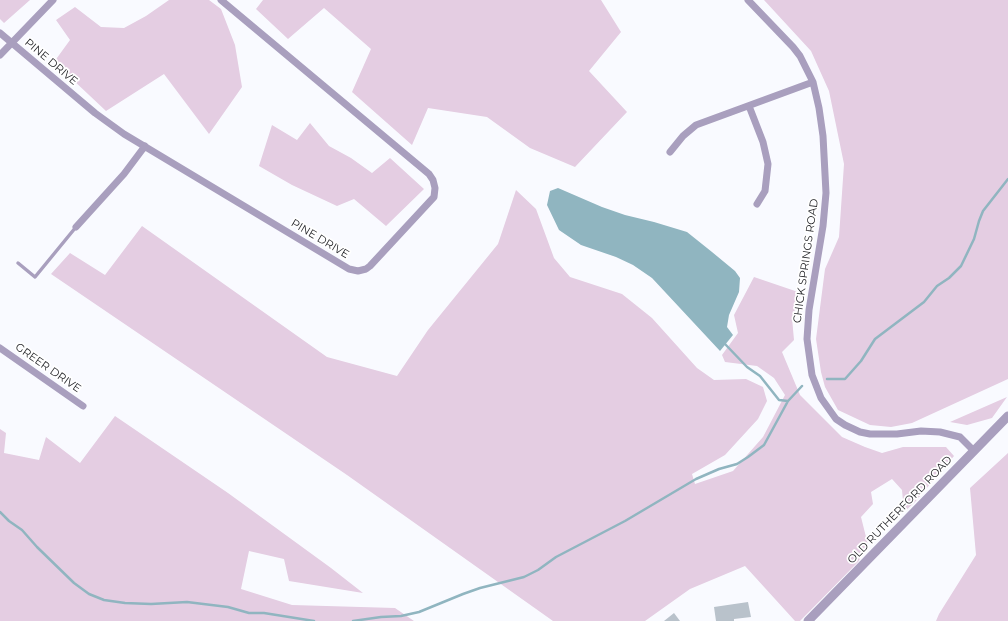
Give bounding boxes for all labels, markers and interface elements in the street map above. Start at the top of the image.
street label: PINE DRIVE [22,36,80,88]
street label: CHICK SPRINGS ROAD [791,198,821,324]
street label: PINE DRIVE [289,217,351,261]
street label: GREER DRIVE [13,340,83,396]
street label: OLD RUTHERFORD ROAD [845,453,955,567]

